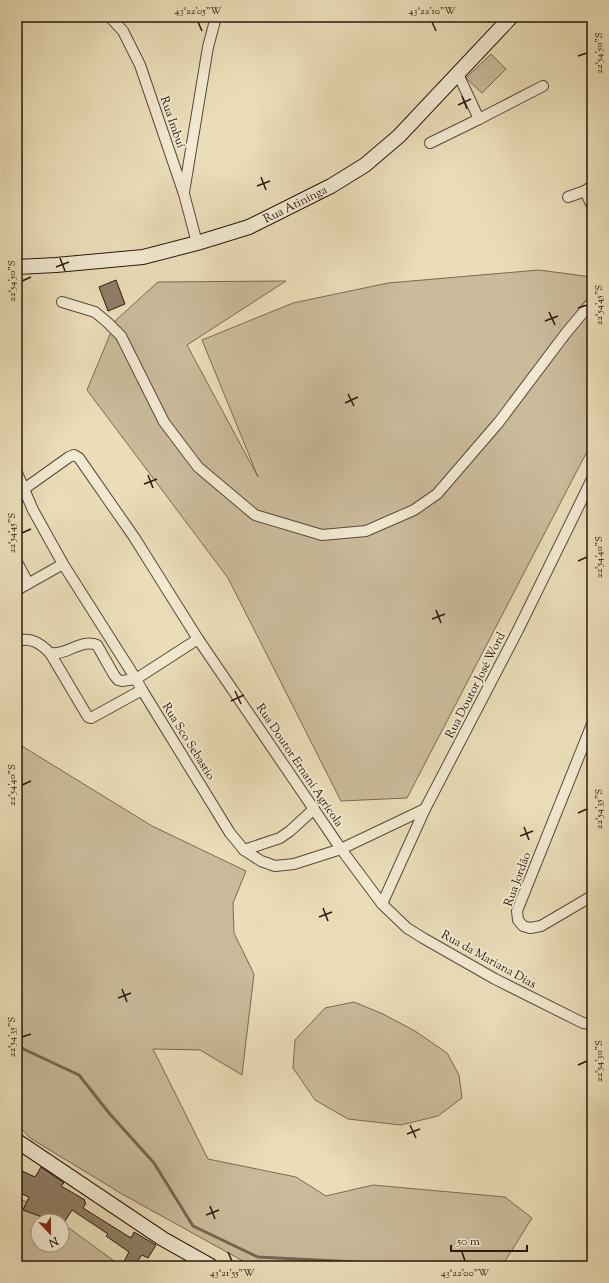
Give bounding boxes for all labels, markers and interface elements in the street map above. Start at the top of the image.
text: 43°22'05"W [175,4,221,19]
text: 43°22'10"W [409,4,455,19]
text: 22°54'50"S [592,32,607,74]
street label: Rua Imbuí [155,94,190,151]
street label: Rua Atininga [260,181,331,228]
text: 22°54'50"S [5,260,20,302]
text: 22°54'45"S [592,285,607,325]
text: 22°54'45"S [5,513,20,553]
text: 22°54'40"S [592,536,607,578]
street label: Rua Doutor José Word [441,629,511,742]
street label: Rua Sco Sebastio [157,699,219,784]
street label: Rua Doutor Ernani Agrícola [251,700,348,831]
text: 22°54'40"S [5,764,20,806]
text: 22°54'35"S [592,789,607,829]
street label: Rua Jordão [500,849,536,909]
street label: Rua da Mariana Dias [438,926,540,994]
text: 22°54'35"S [5,1017,20,1057]
text: 22°54'30"S [592,1040,607,1082]
north arrow [30,1213,70,1253]
scale bar [451,1227,527,1253]
text: N [46,1232,61,1250]
text: 50 m [456,1233,480,1251]
text: 43°21'55"W [210,1266,254,1281]
text: 43°22'00"W [441,1266,489,1281]

